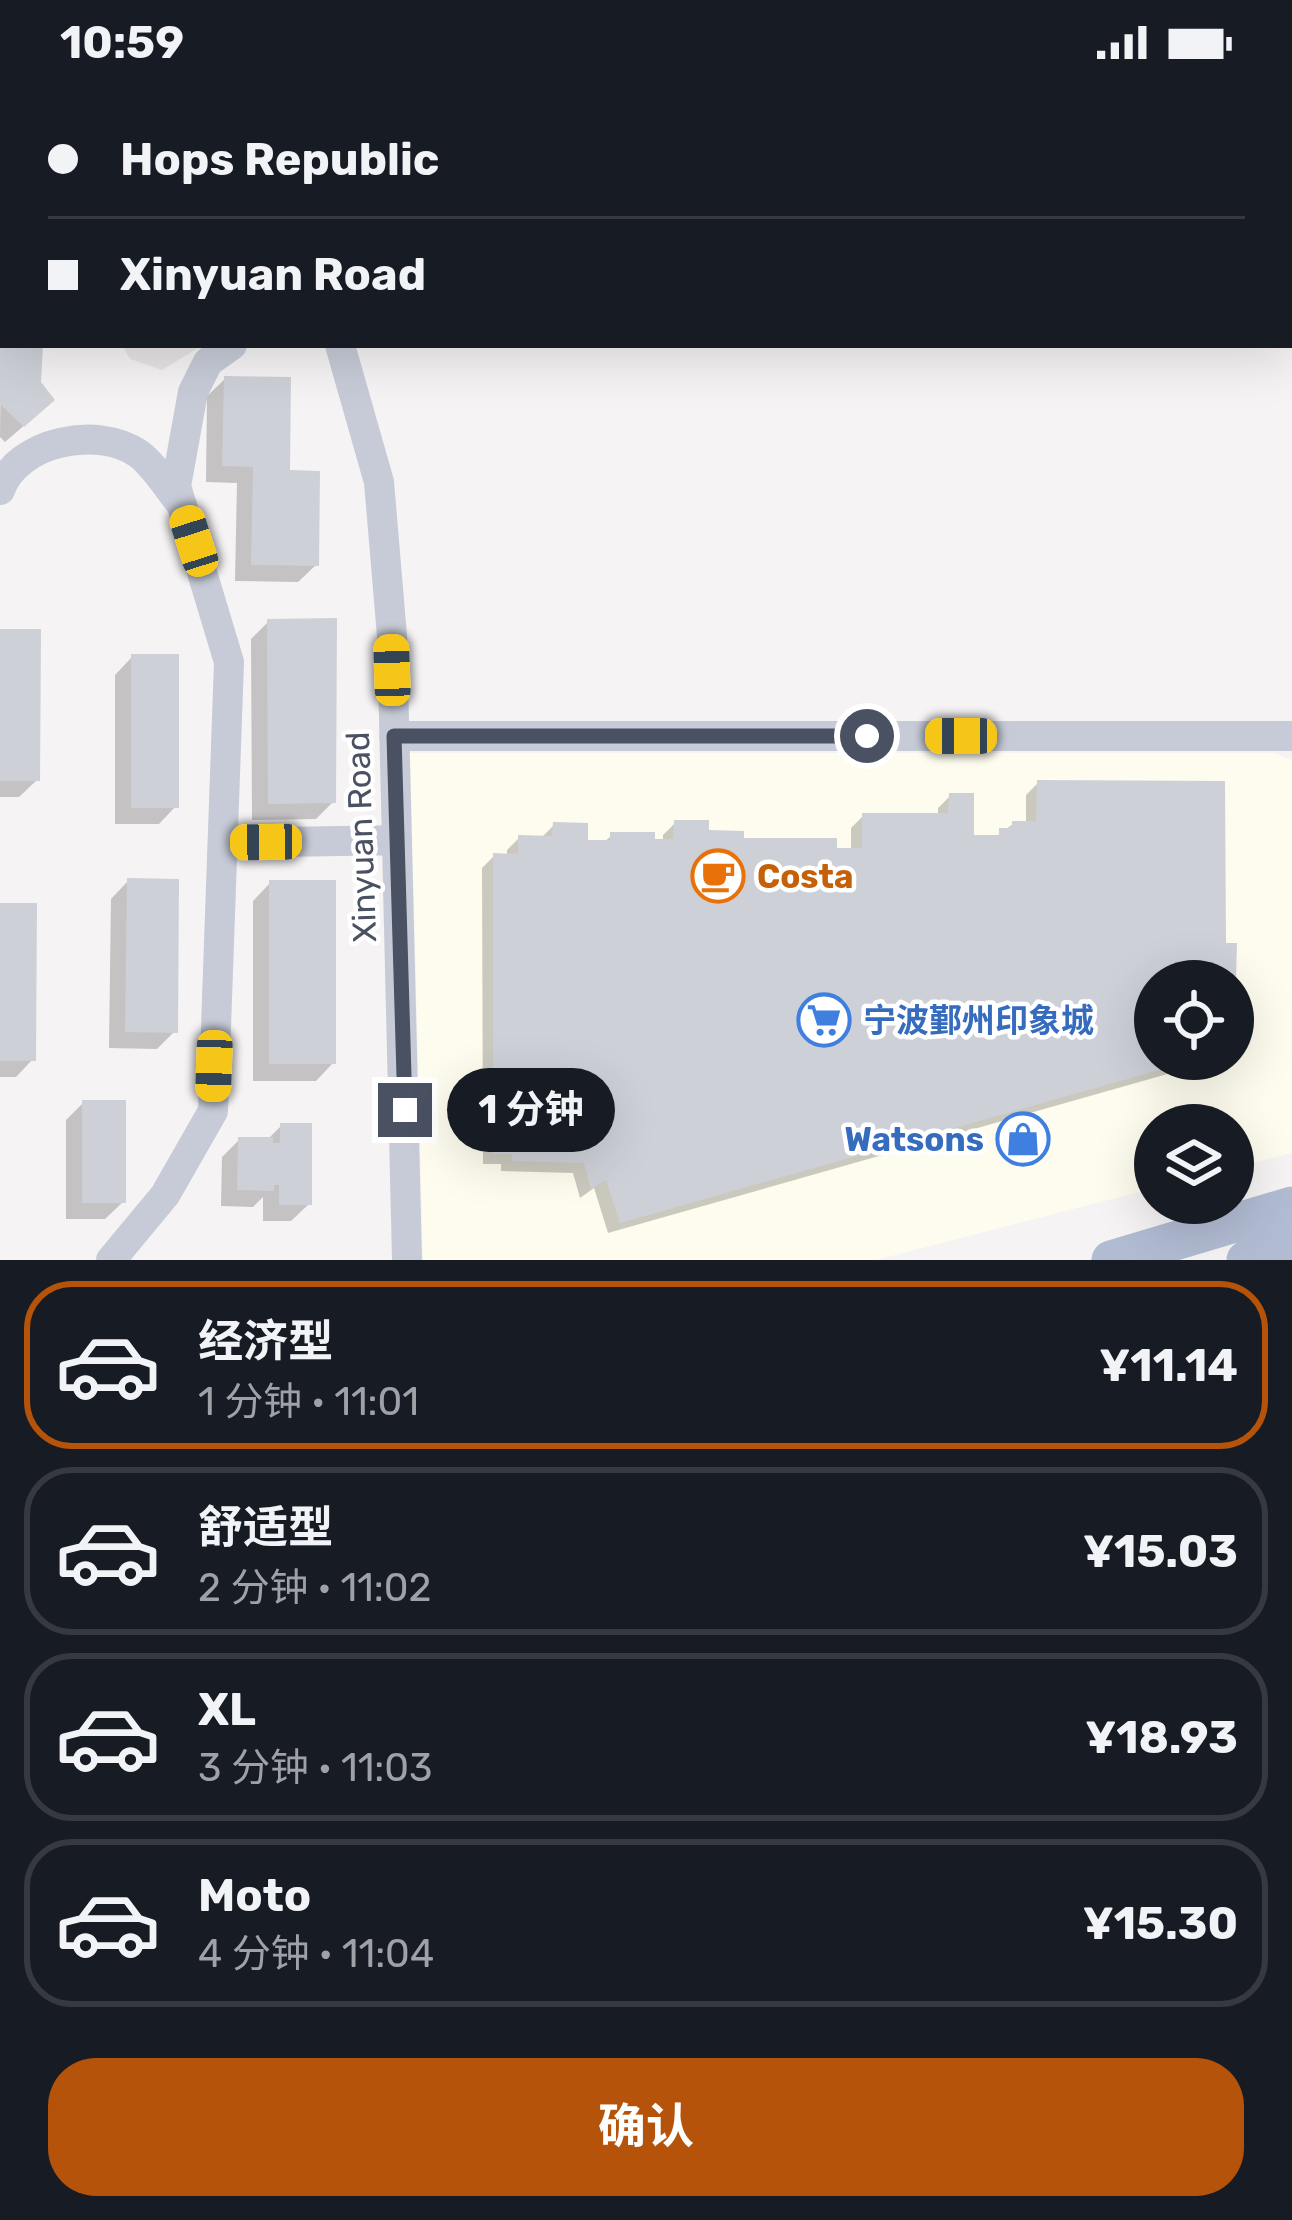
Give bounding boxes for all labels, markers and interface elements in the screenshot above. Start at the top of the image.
text: 10:59 [60,16,184,69]
text: Hops Republic [120,133,439,186]
text: Xinyuan Road [120,248,426,301]
car [166,501,222,581]
car [373,633,411,707]
route start [840,709,894,763]
car [925,718,997,754]
street label: Xinyuan Road [338,731,384,943]
car [230,823,302,861]
cafe icon: Costa [690,848,746,904]
place label: Costa [757,857,853,896]
map controls [1134,960,1254,1224]
button: locate [1134,960,1254,1080]
supermarket icon: 宁波鄞州印象城 [796,992,852,1048]
place label: 宁波鄞州印象城 [863,1001,1094,1040]
car [195,1029,233,1103]
callout: 1 分钟 [447,1068,615,1152]
route end [378,1083,432,1137]
text: 1 分钟 [478,1087,584,1133]
button: layers [1134,1104,1254,1224]
shop icon: Watsons [995,1111,1051,1167]
place label: Watsons [845,1120,984,1159]
icon: car [54,1311,162,1419]
text: 经济型 [198,1315,333,1368]
text: ¥11.14 [1099,1339,1238,1392]
text: 1 分钟 · 11:01 [198,1379,419,1425]
icon: car [54,1497,162,1605]
text: 舒适型 [198,1501,333,1554]
text: ¥15.03 [1083,1525,1238,1578]
text: 2 分钟 · 11:02 [198,1565,431,1611]
icon: car [54,1683,162,1791]
text: XL [198,1683,256,1736]
text: ¥18.93 [1085,1711,1238,1764]
text: 3 分钟 · 11:03 [198,1745,433,1791]
icon: car [54,1869,162,1977]
text: Moto [198,1869,311,1922]
text: ¥15.30 [1083,1897,1238,1950]
text: 4 分钟 · 11:04 [198,1931,434,1977]
button: 确认 [48,2058,1244,2196]

